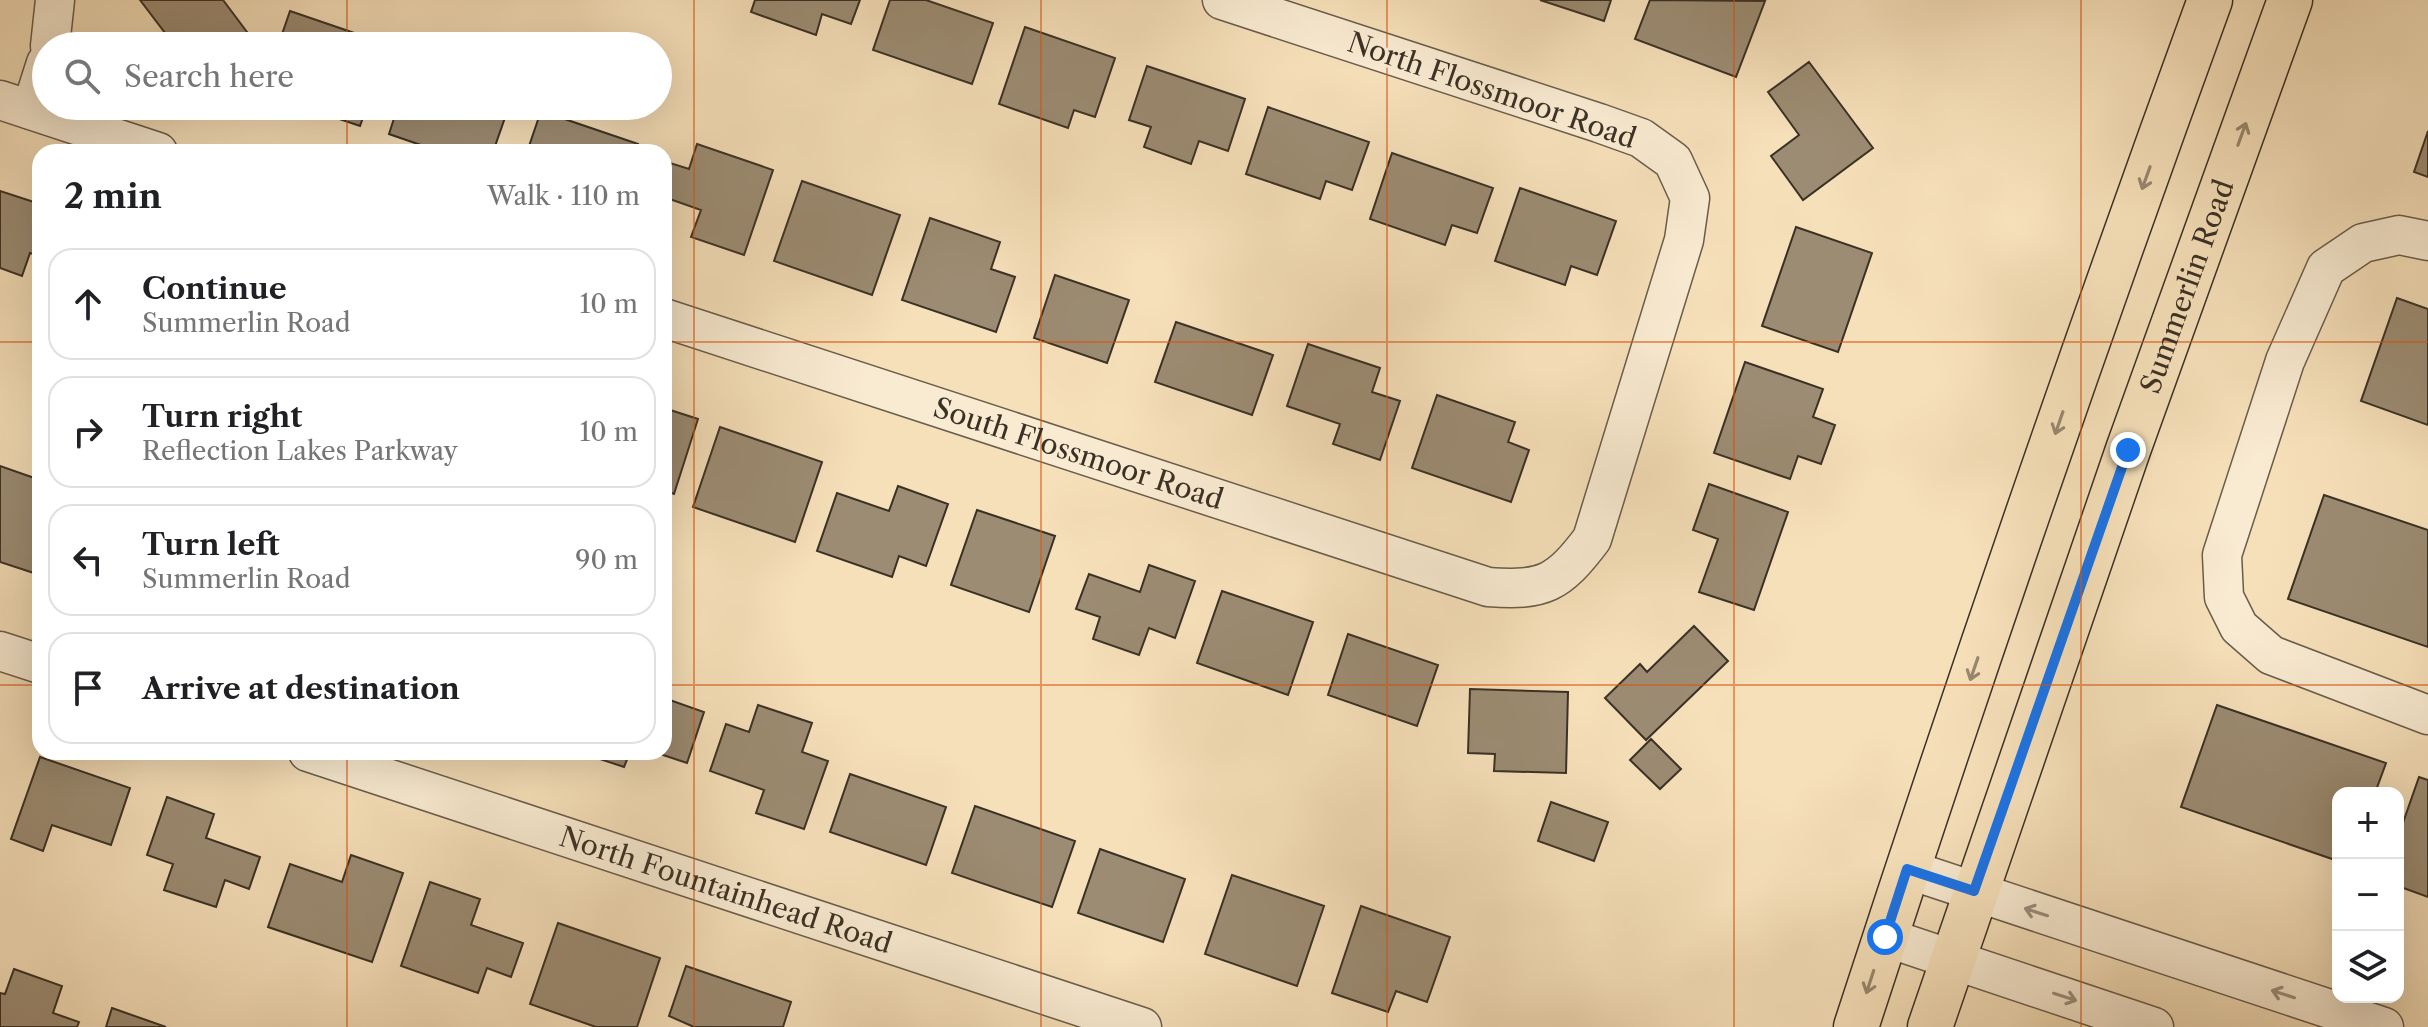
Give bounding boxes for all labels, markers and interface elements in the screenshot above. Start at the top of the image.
street label: North Flossmoor Road [1343,25,1641,155]
search box [32,32,672,120]
icon: search [60,54,104,98]
text: Search here [124,58,294,95]
one-way arrow [2236,122,2250,147]
one-way arrow [2137,165,2152,190]
text: 2 min [64,175,162,217]
street label: Summerlin Road [2133,175,2241,398]
text: Walk · 110 m [487,180,640,212]
text: Continue [142,270,287,307]
icon: ahead [66,282,110,326]
text: 10 m [579,288,638,320]
text: Summerlin Road [142,307,351,339]
street label: South Flossmoor Road [929,390,1228,516]
text: Turn right [142,398,302,435]
icon: right [66,410,110,454]
one-way arrow [2050,410,2065,435]
text: 10 m [579,416,638,448]
route end [2110,432,2146,468]
text: Reflection Lakes Parkway [142,435,458,467]
text: Turn left [142,526,279,563]
icon: left [66,538,110,582]
text: 90 m [575,544,638,576]
text: Summerlin Road [142,563,351,595]
one-way arrow [1966,656,1980,680]
icon: arrive [66,666,110,710]
text: Arrive at destination [142,670,460,707]
map controls [2332,787,2404,1003]
button: + [2332,787,2404,859]
street label: North Fountainhead Road [555,819,896,960]
button: − [2332,859,2404,931]
one-way arrow [2024,903,2049,918]
route start [1867,919,1903,955]
button: layers [2332,931,2404,1003]
one-way arrow [1862,969,1877,994]
one-way arrow [2271,985,2296,1000]
one-way arrow [2052,991,2077,1006]

